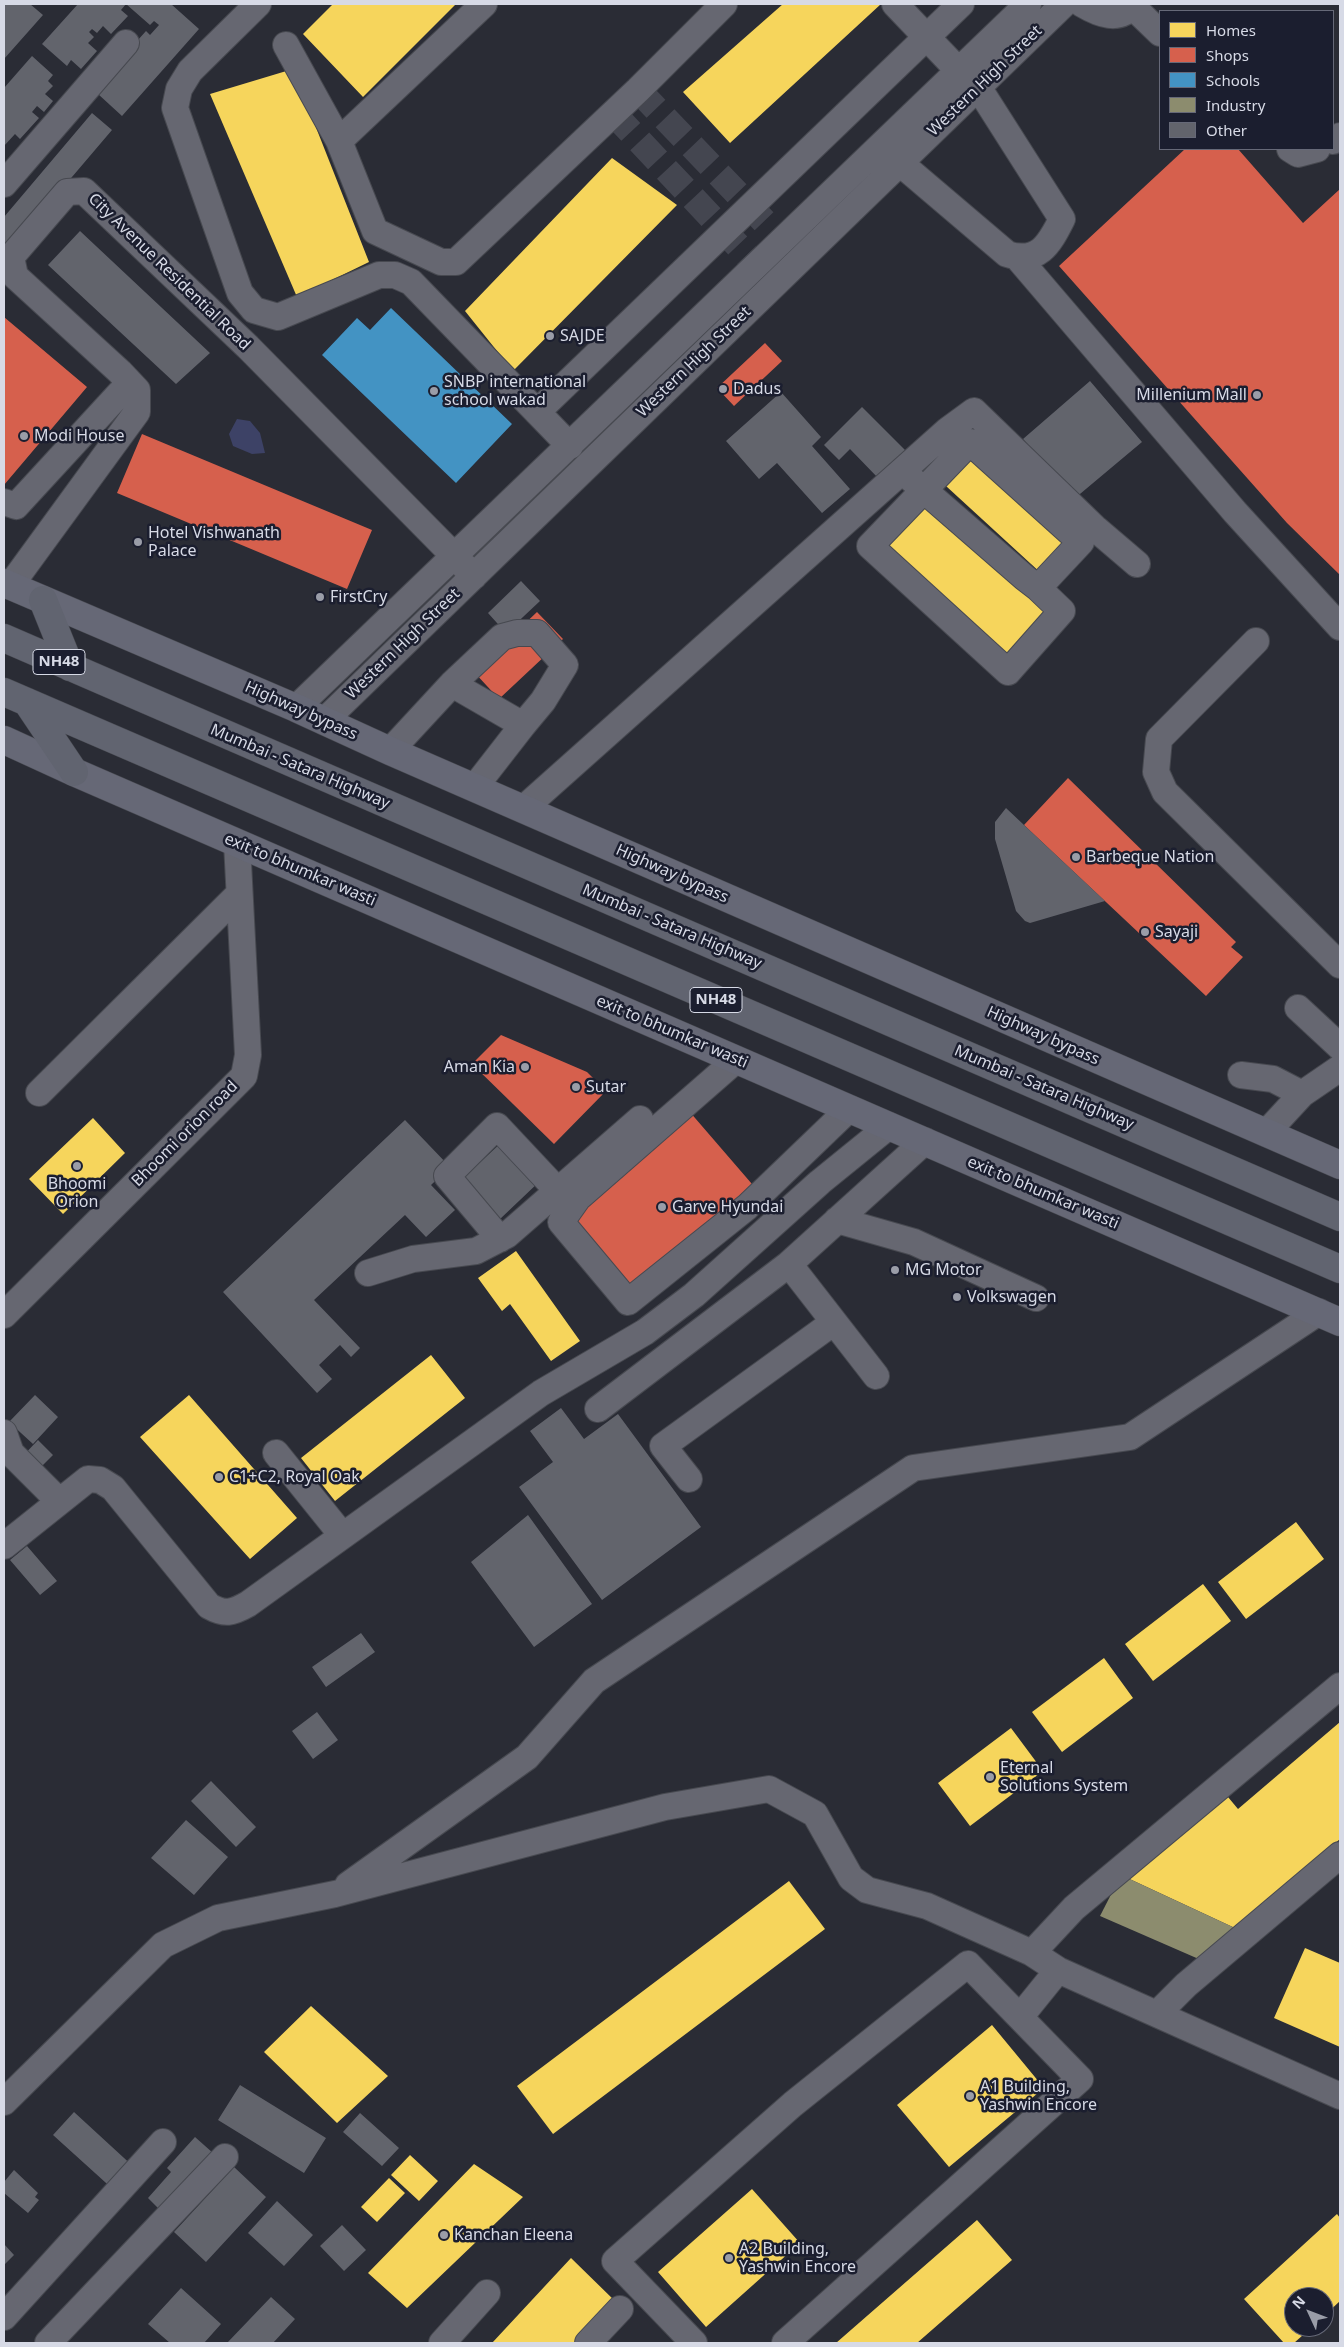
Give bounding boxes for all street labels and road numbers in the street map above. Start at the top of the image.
street label: Western High Street [924,22,1046,140]
street label: City Avenue Residential Road [84,189,254,355]
street label: Western High Street [633,303,755,421]
street label: Western High Street [342,585,464,703]
road number: NH48 [33,650,85,674]
street label: Highway bypass [242,678,360,744]
street label: Mumbai - Satara Highway [207,720,393,814]
street label: exit to bhumkar wasti [221,829,379,911]
street label: Highway bypass [613,841,731,907]
street label: Mumbai - Satara Highway [579,880,765,974]
road number: NH48 [690,988,742,1012]
street label: exit to bhumkar wasti [593,991,751,1073]
street label: Highway bypass [984,1003,1102,1069]
street label: Mumbai - Satara Highway [951,1041,1137,1135]
street label: Bhoomi orion road [128,1077,242,1191]
street label: exit to bhumkar wasti [964,1152,1122,1234]

